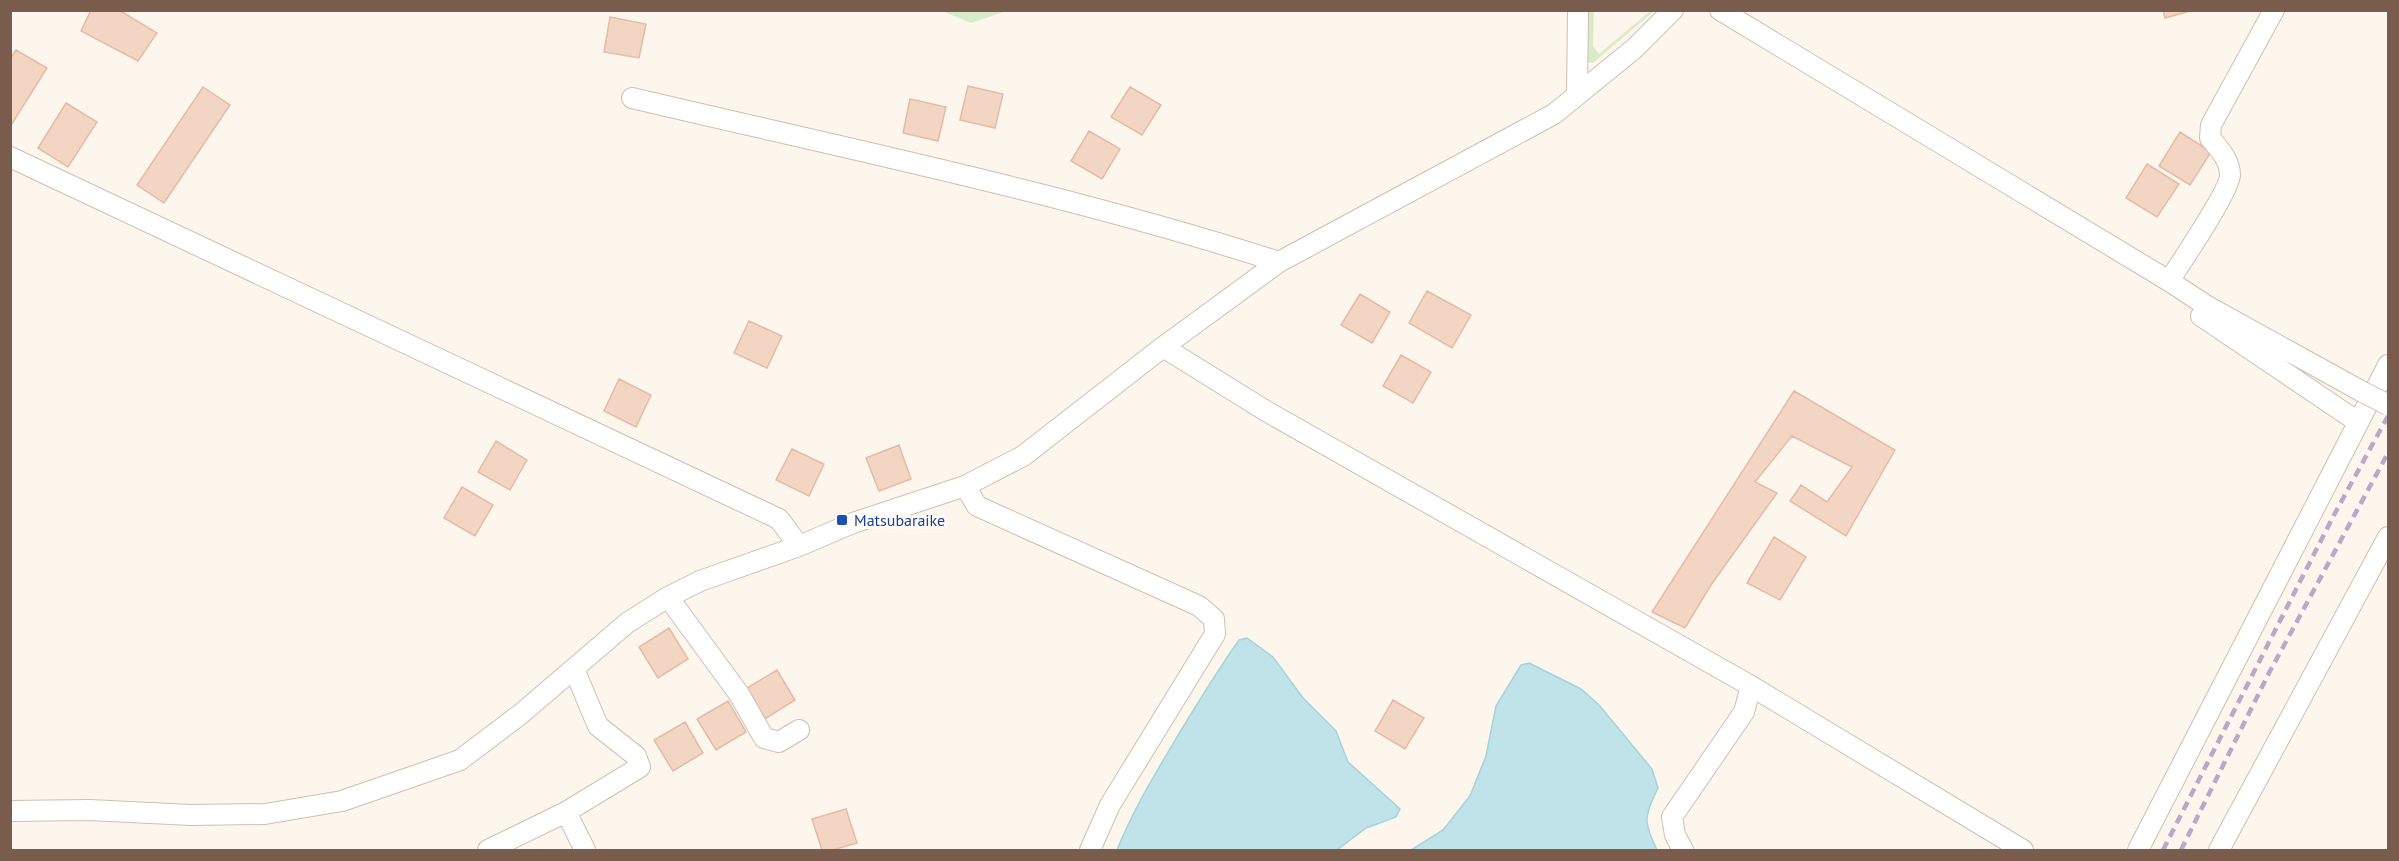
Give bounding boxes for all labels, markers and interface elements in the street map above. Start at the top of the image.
place label: Matsubaraike [854,510,945,530]
marker: Matsubaraike [835,513,849,527]

